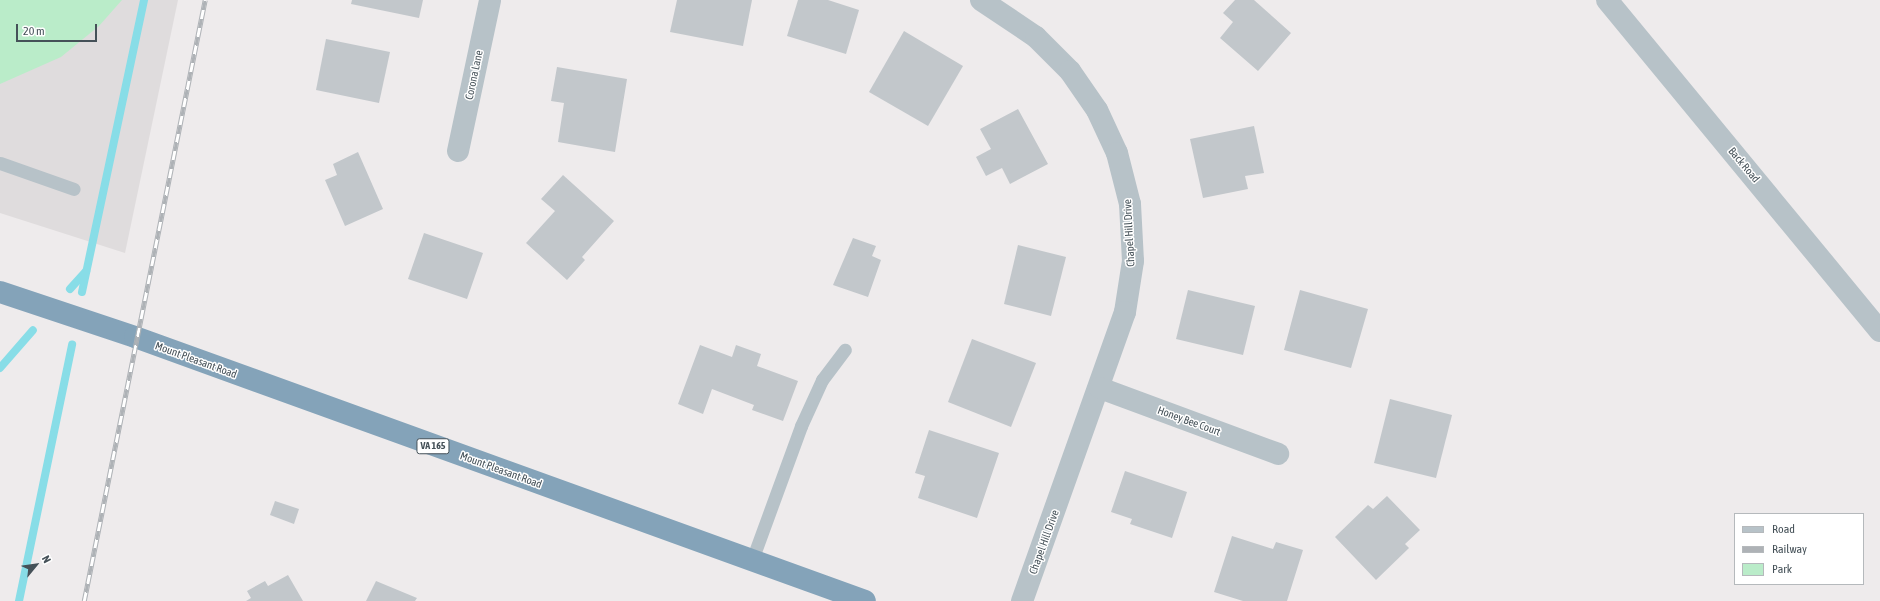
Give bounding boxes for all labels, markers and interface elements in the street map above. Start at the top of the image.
scale bar [18,16,99,42]
text: 20 m [23,24,45,38]
street label: Corona Lane [462,49,486,101]
street label: Back Road [1726,145,1762,185]
street label: Chapel Hill Drive [1121,199,1137,267]
street label: Mount Pleasant Road [153,339,239,381]
street label: Honey Bee Court [1156,403,1222,439]
road number: VA 165 [416,438,450,454]
street label: Mount Pleasant Road [458,449,544,491]
street label: Chapel Hill Drive [1026,508,1062,576]
legend [1734,513,1864,585]
text: Road [1772,522,1795,536]
text: Railway [1772,542,1807,556]
north arrow [16,545,56,585]
text: N [40,553,53,565]
text: Park [1772,562,1792,576]

